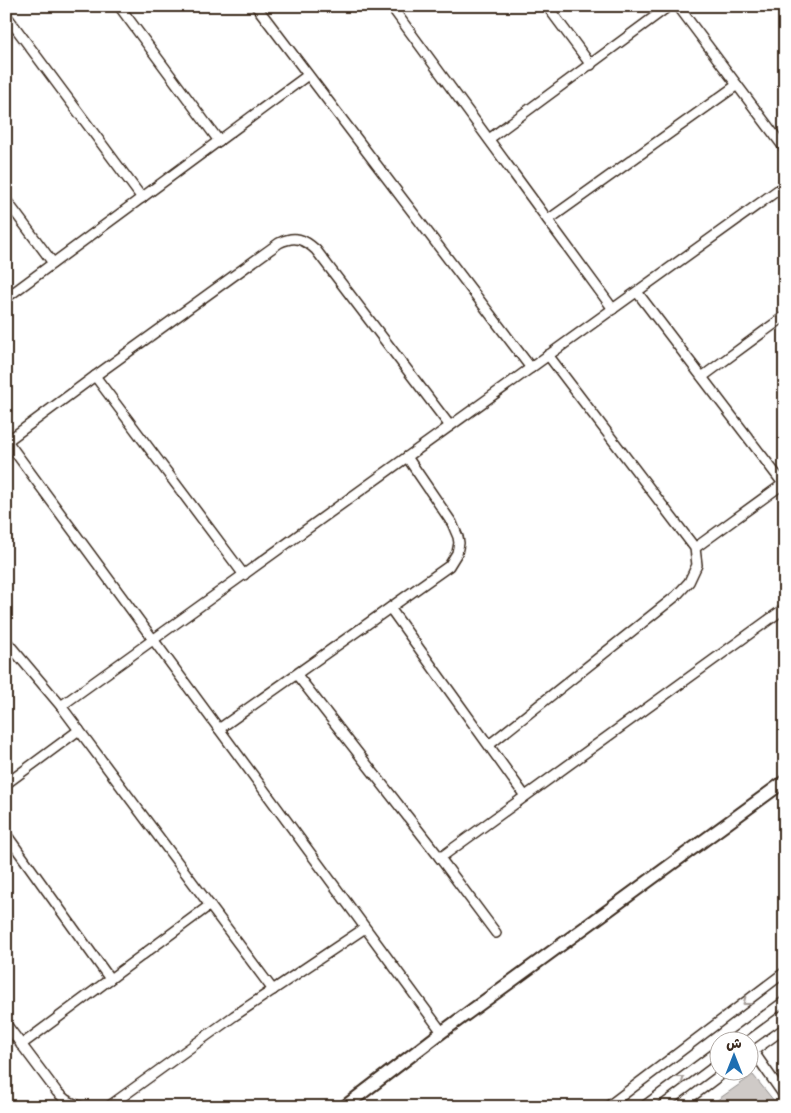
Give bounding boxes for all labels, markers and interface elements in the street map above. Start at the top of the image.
one-way arrow [743,996,752,1004]
north arrow [708,1030,758,1080]
text: ش [726,1033,742,1052]
one-way arrow [675,1076,684,1084]

